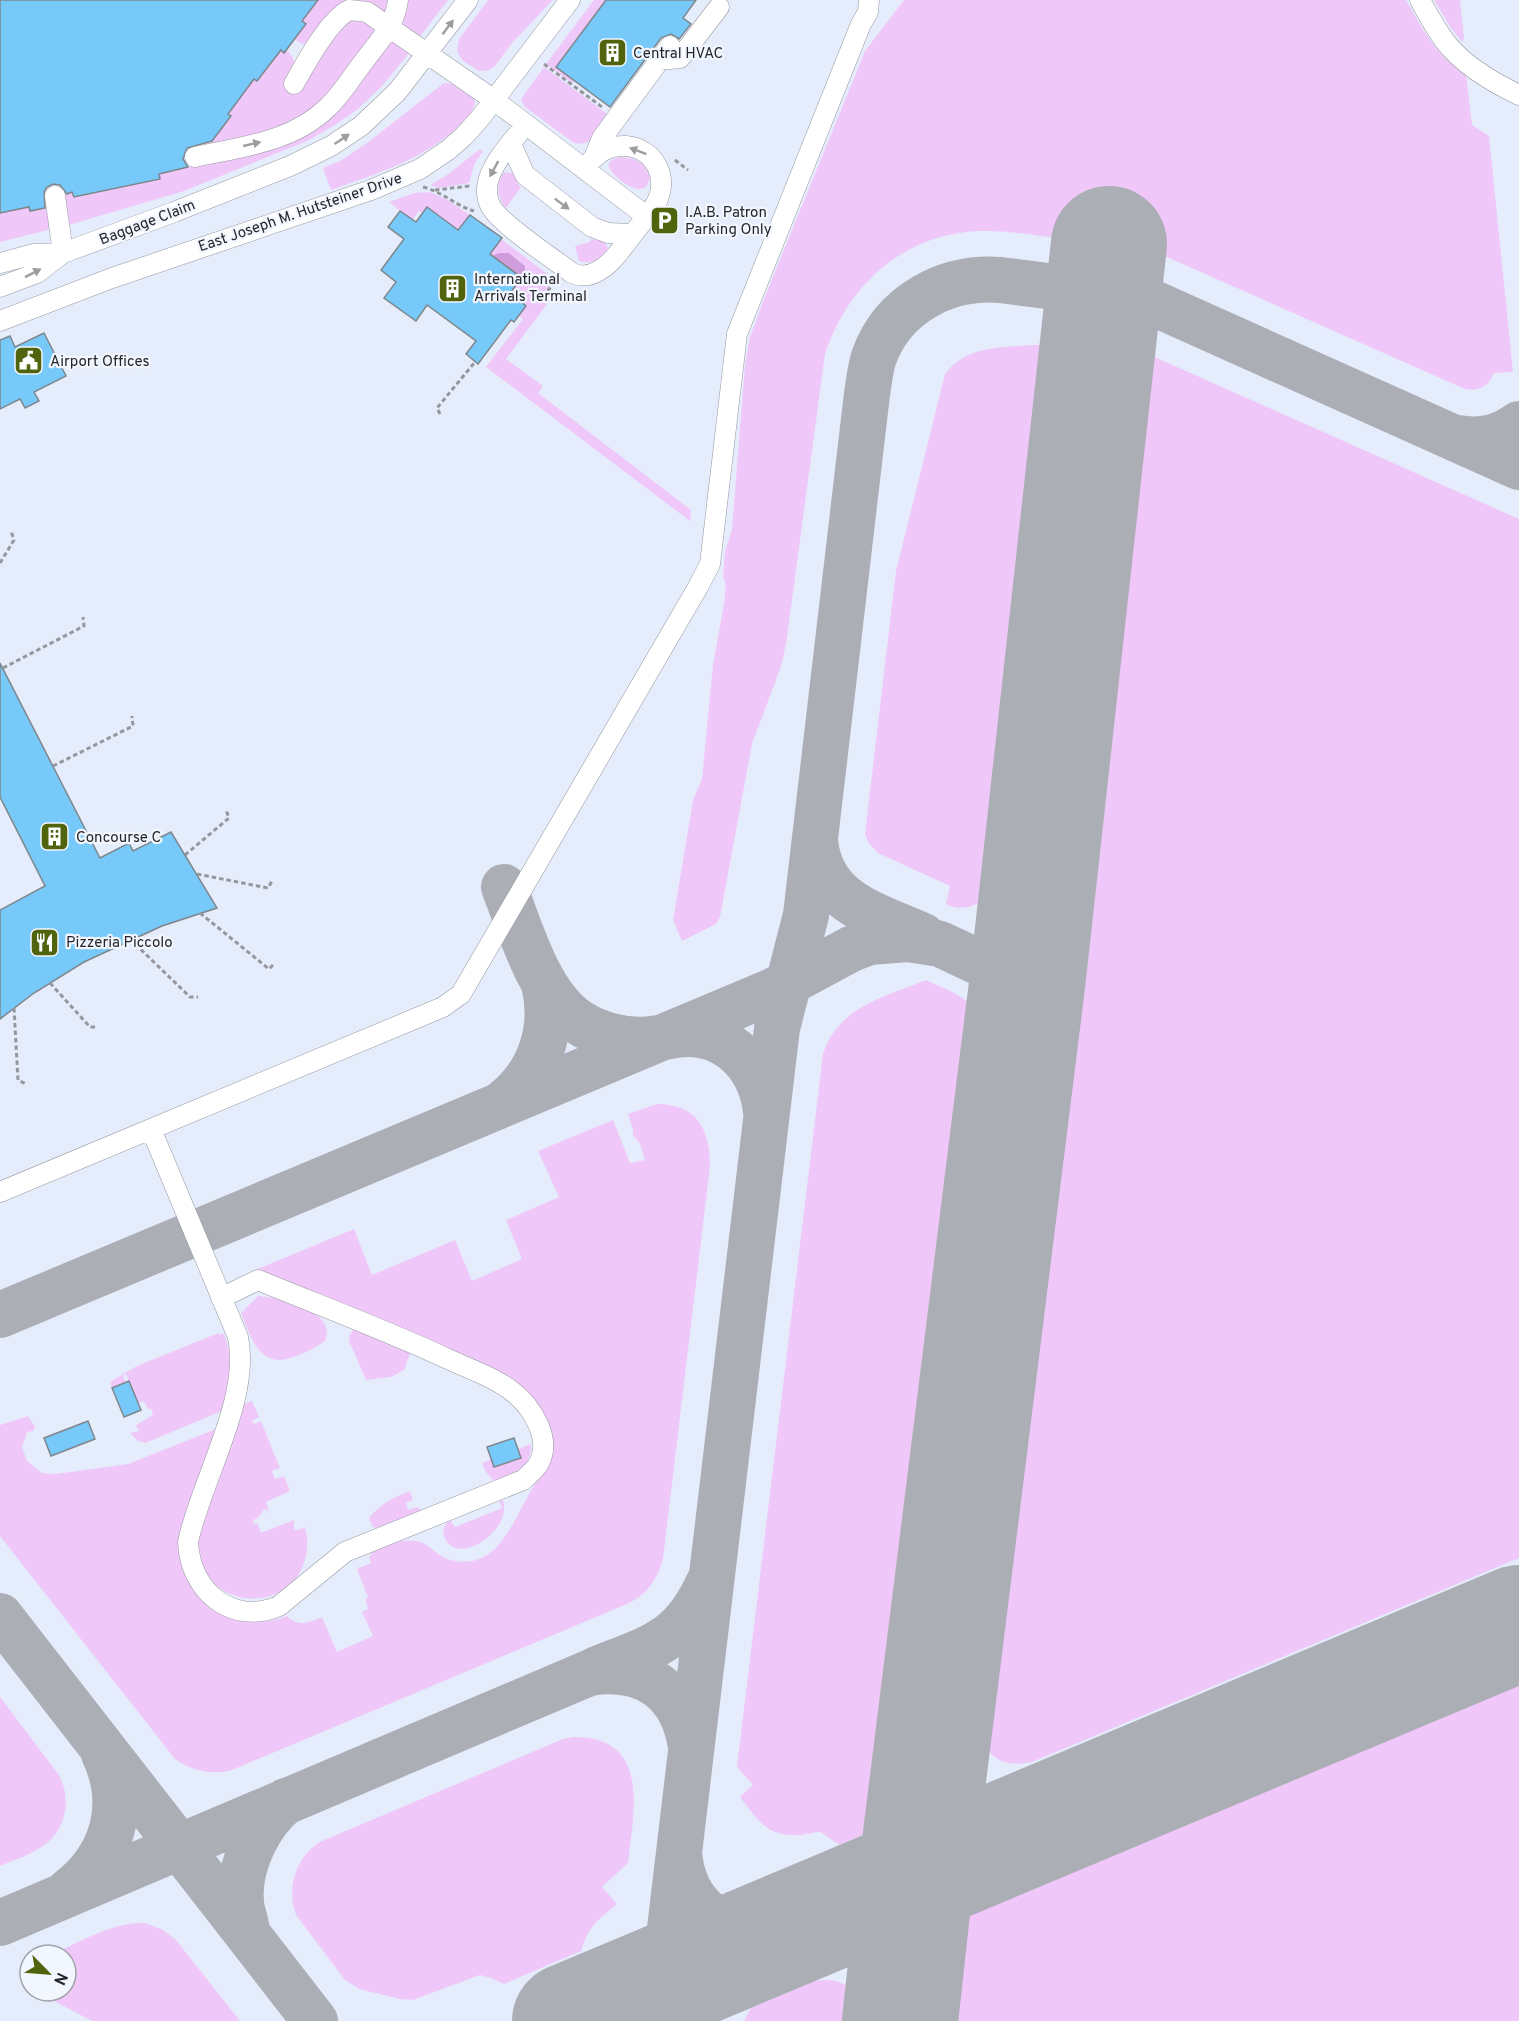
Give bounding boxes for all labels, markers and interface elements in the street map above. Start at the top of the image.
one-way arrow [442,19,454,35]
building icon: Central HVAC [596,37,628,69]
place label: Central HVAC [633,45,723,64]
one-way arrow [334,134,350,145]
one-way arrow [243,139,262,149]
one-way arrow [629,145,647,155]
one-way arrow [489,161,499,178]
street label: East Joseph M. Hutsteiner Drive [196,170,405,257]
street label: Baggage Claim [97,196,198,250]
one-way arrow [554,197,569,209]
place label: I.A.B. Patron Parking Only [685,204,772,240]
parking icon: I.A.B. Patron Parking Only [648,205,680,237]
one-way arrow [25,268,42,278]
place label: International Arrivals Terminal [474,271,587,307]
building icon: International Arrivals Terminal [437,272,469,304]
public building icon: Airport Offices [13,345,45,377]
place label: Airport Offices [50,353,149,372]
building icon: Concourse C [39,821,71,853]
place label: Concourse C [76,829,161,848]
restaurant icon: Pizzeria Piccolo [29,926,61,958]
place label: Pizzeria Piccolo [66,934,173,953]
north arrow [18,1943,78,2003]
text: N [48,1969,71,1988]

